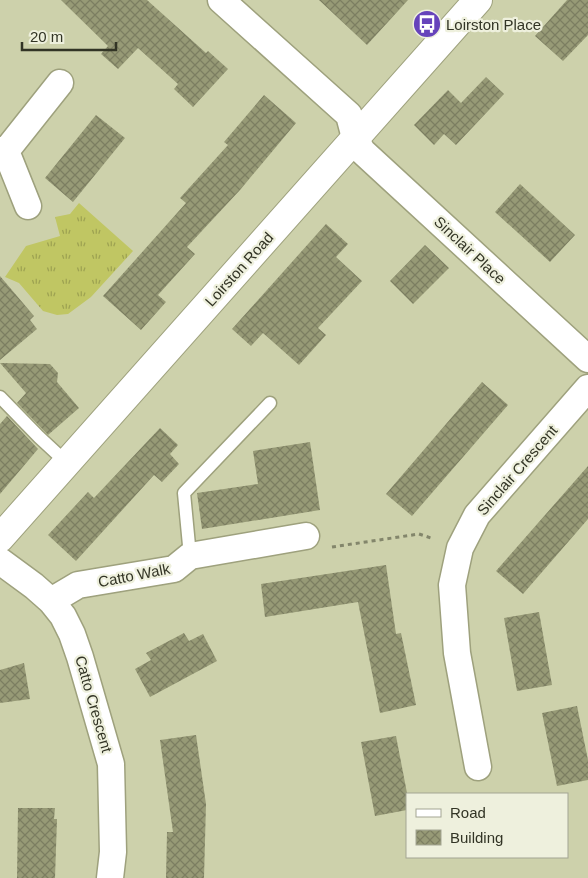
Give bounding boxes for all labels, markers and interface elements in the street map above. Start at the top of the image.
bus stop icon: Loirston Place [412,9,442,39]
place label: Loirston Place [446,16,541,33]
scale bar [22,20,116,52]
text: 20 m [30,28,63,45]
street label: Sinclair Place [431,213,509,287]
street label: Loirston Road [201,229,277,309]
street label: Sinclair Crescent [473,421,561,518]
street label: Catto Walk [97,560,172,590]
street label: Catto Crescent [72,654,116,755]
legend [406,793,568,858]
text: Road [450,804,486,821]
text: Building [450,829,503,846]

